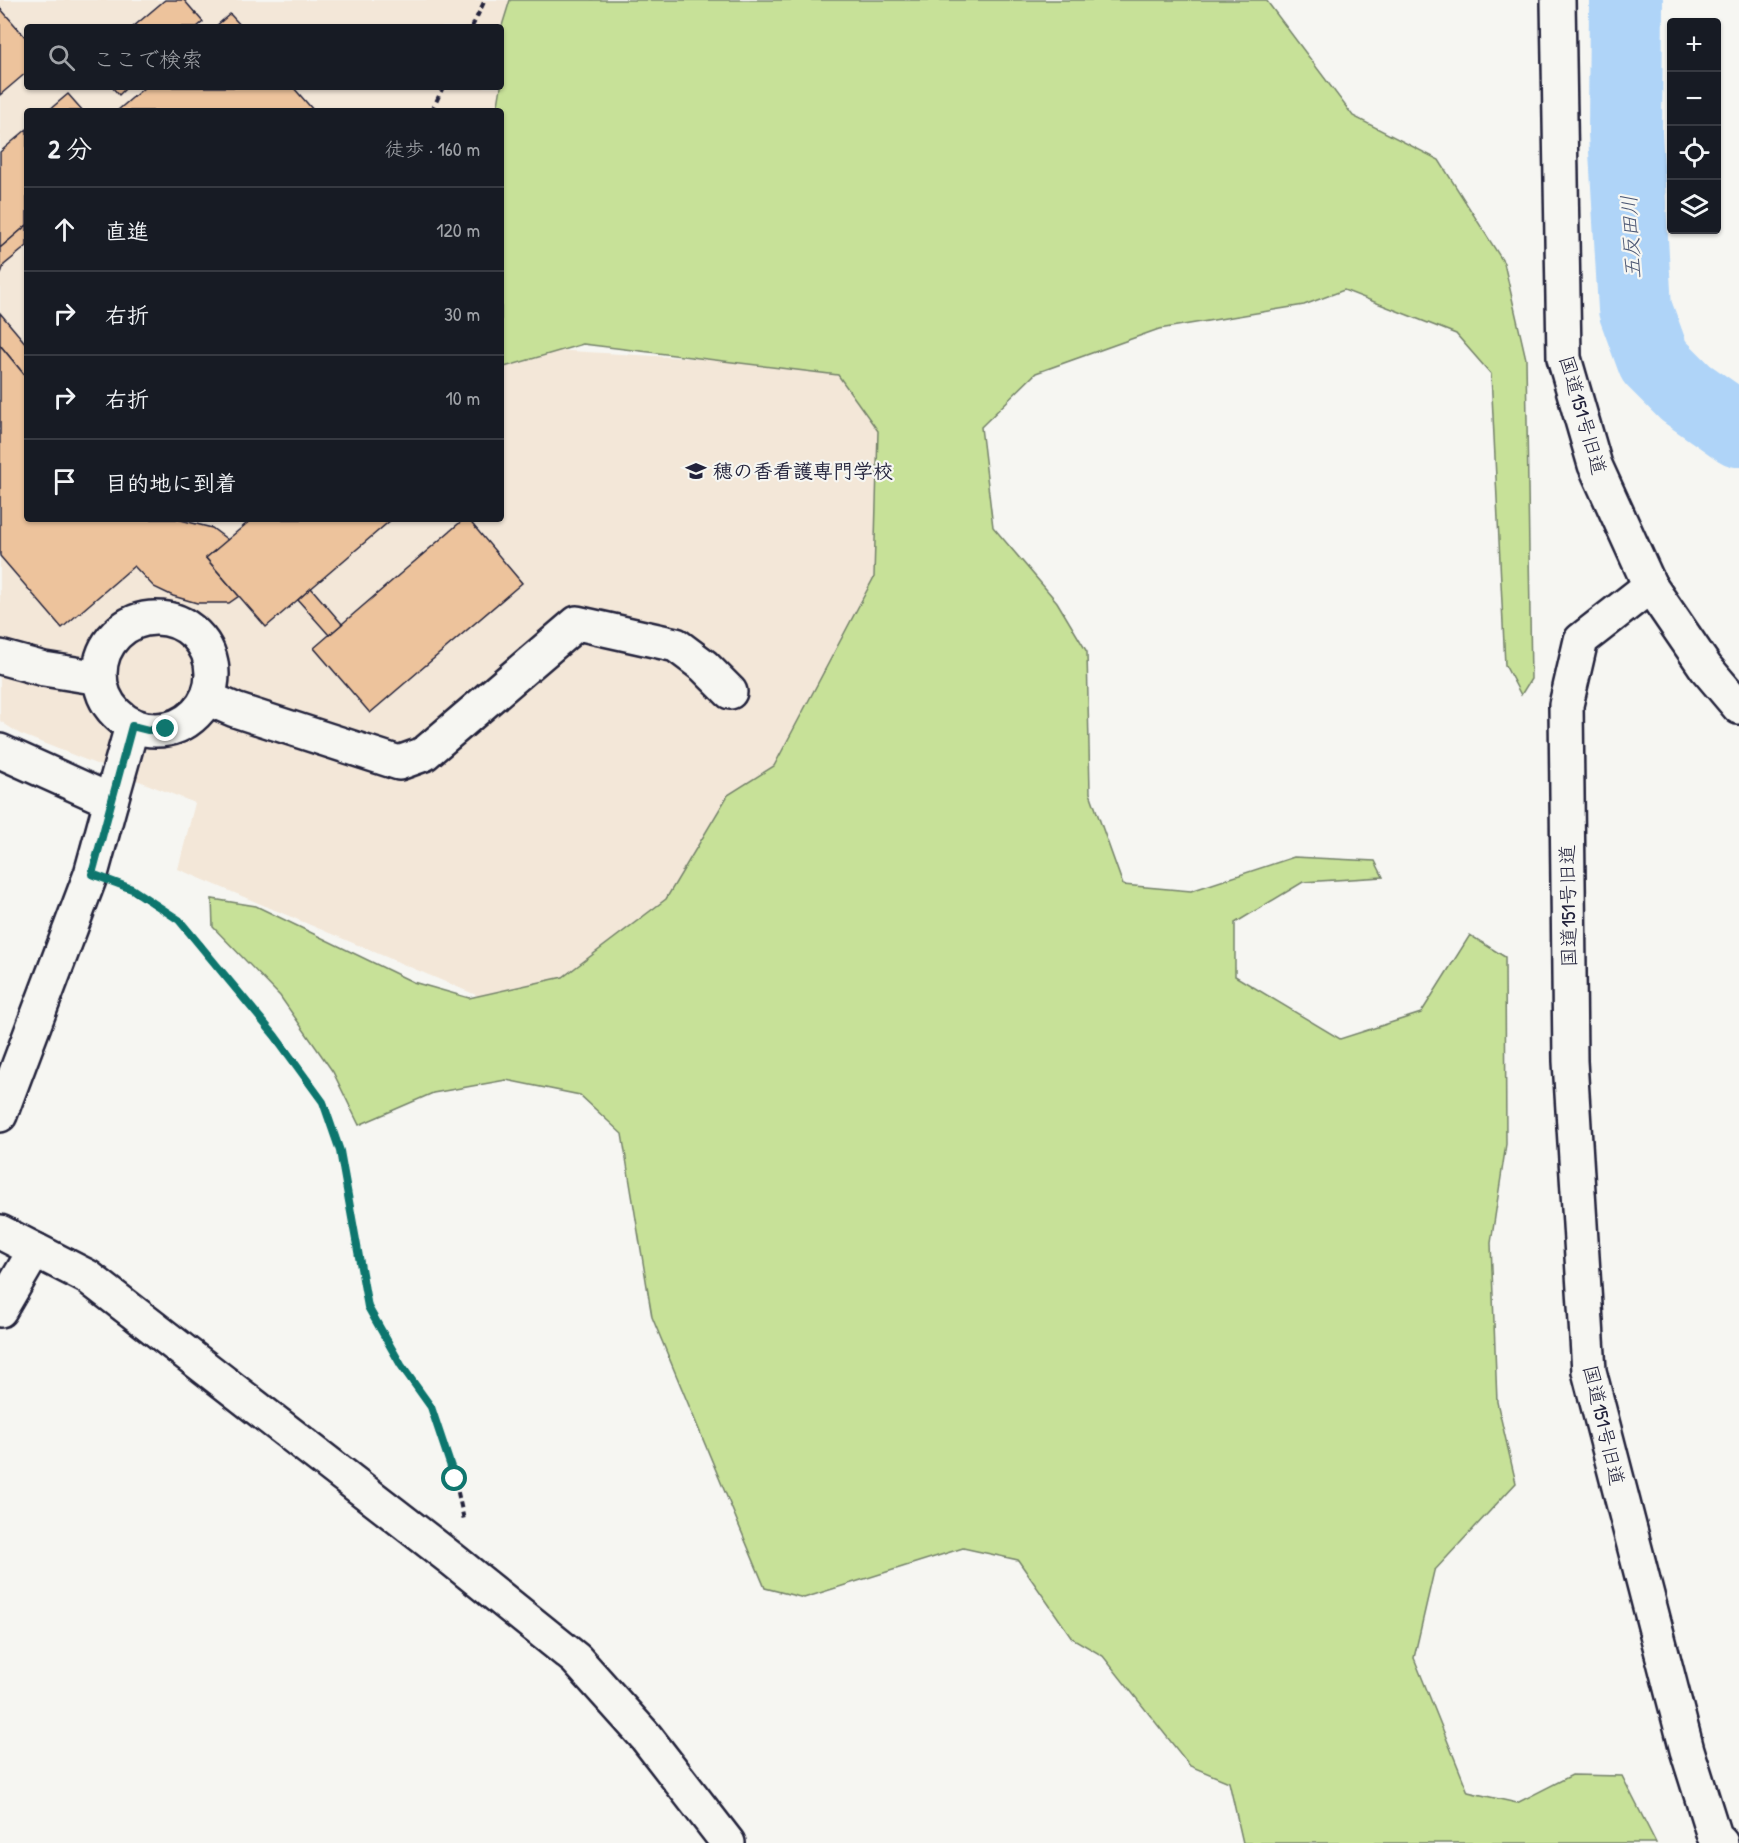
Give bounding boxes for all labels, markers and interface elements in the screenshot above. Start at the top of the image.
map controls [1667,18,1721,234]
button: + [1667,18,1721,72]
search box [24,24,504,90]
icon: search [45,41,78,74]
text: ここで検索 [93,44,203,74]
button: − [1667,72,1721,126]
button: locate [1667,126,1721,180]
text: 2 分 [48,131,92,166]
text: 徒歩 · 160 m [384,135,480,162]
button: layers [1667,180,1721,234]
water label: 五反田川 [1614,194,1647,280]
icon: ahead [48,213,81,246]
text: 直進 [105,216,149,246]
text: 120 m [436,216,480,243]
icon: right [48,297,81,330]
text: 右折 [105,300,149,330]
text: 30 m [444,300,480,327]
street label: 国道151号旧道 [1554,352,1613,478]
icon: right [48,381,81,414]
text: 右折 [105,384,149,414]
text: 10 m [446,384,480,411]
place label: 穂の香看護専門学校 [713,457,893,484]
school or university icon: 穂の香看護専門学校 [684,459,708,483]
icon: arrive [48,465,81,498]
text: 目的地に到着 [105,468,237,498]
route end [152,715,178,741]
street label: 国道151号旧道 [1553,844,1582,968]
street label: 国道151号旧道 [1578,1362,1631,1488]
route start [441,1465,467,1491]

